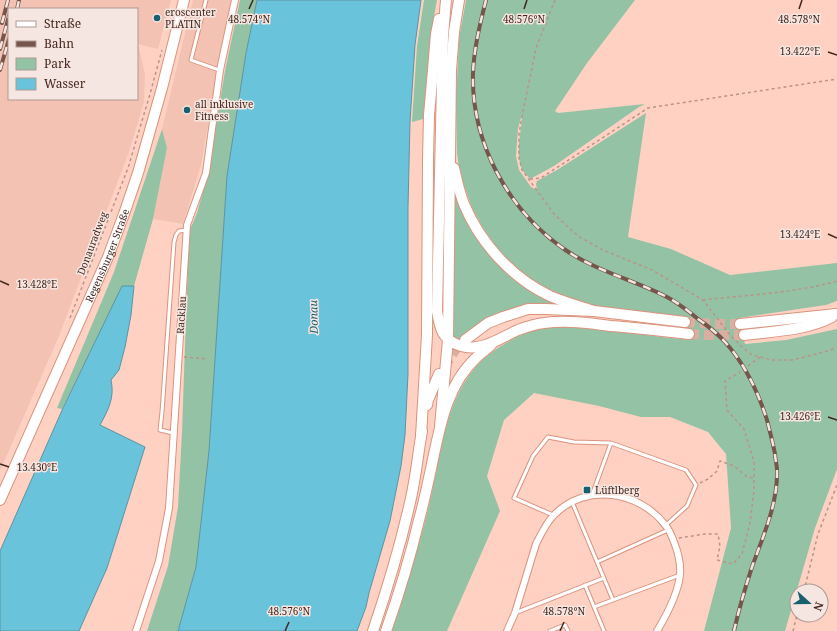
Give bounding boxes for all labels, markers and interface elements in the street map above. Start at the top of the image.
place label: eroscenter PLATIN [165,5,216,31]
legend [8,8,138,100]
text: 48.574°N [228,12,270,26]
text: 48.576°N [503,12,545,26]
text: 48.578°N [778,12,820,26]
marker: eroscenter PLATIN [152,13,162,23]
text: Straße [44,15,81,32]
text: Bahn [44,35,74,52]
text: 13.422°E [780,44,820,58]
text: Park [44,55,72,72]
text: Wasser [44,75,86,92]
place label: all inklusive Fitness [195,97,253,123]
marker: all inklusive Fitness [182,105,192,115]
street label: Regensburger Straße [82,207,132,305]
street label: Donauradweg [73,209,111,277]
text: 13.424°E [780,227,820,241]
text: 13.428°E [17,277,57,291]
street label: Racklau [173,295,189,334]
water label: Donau [305,300,321,335]
text: 13.426°E [780,409,820,423]
text: 13.430°E [17,460,57,474]
place label: Lüftlberg [595,483,640,497]
marker: Lüftlberg [582,485,592,495]
north arrow [789,583,829,623]
text: N [810,600,827,614]
text: 48.576°N [268,604,310,618]
text: 48.578°N [543,604,585,618]

